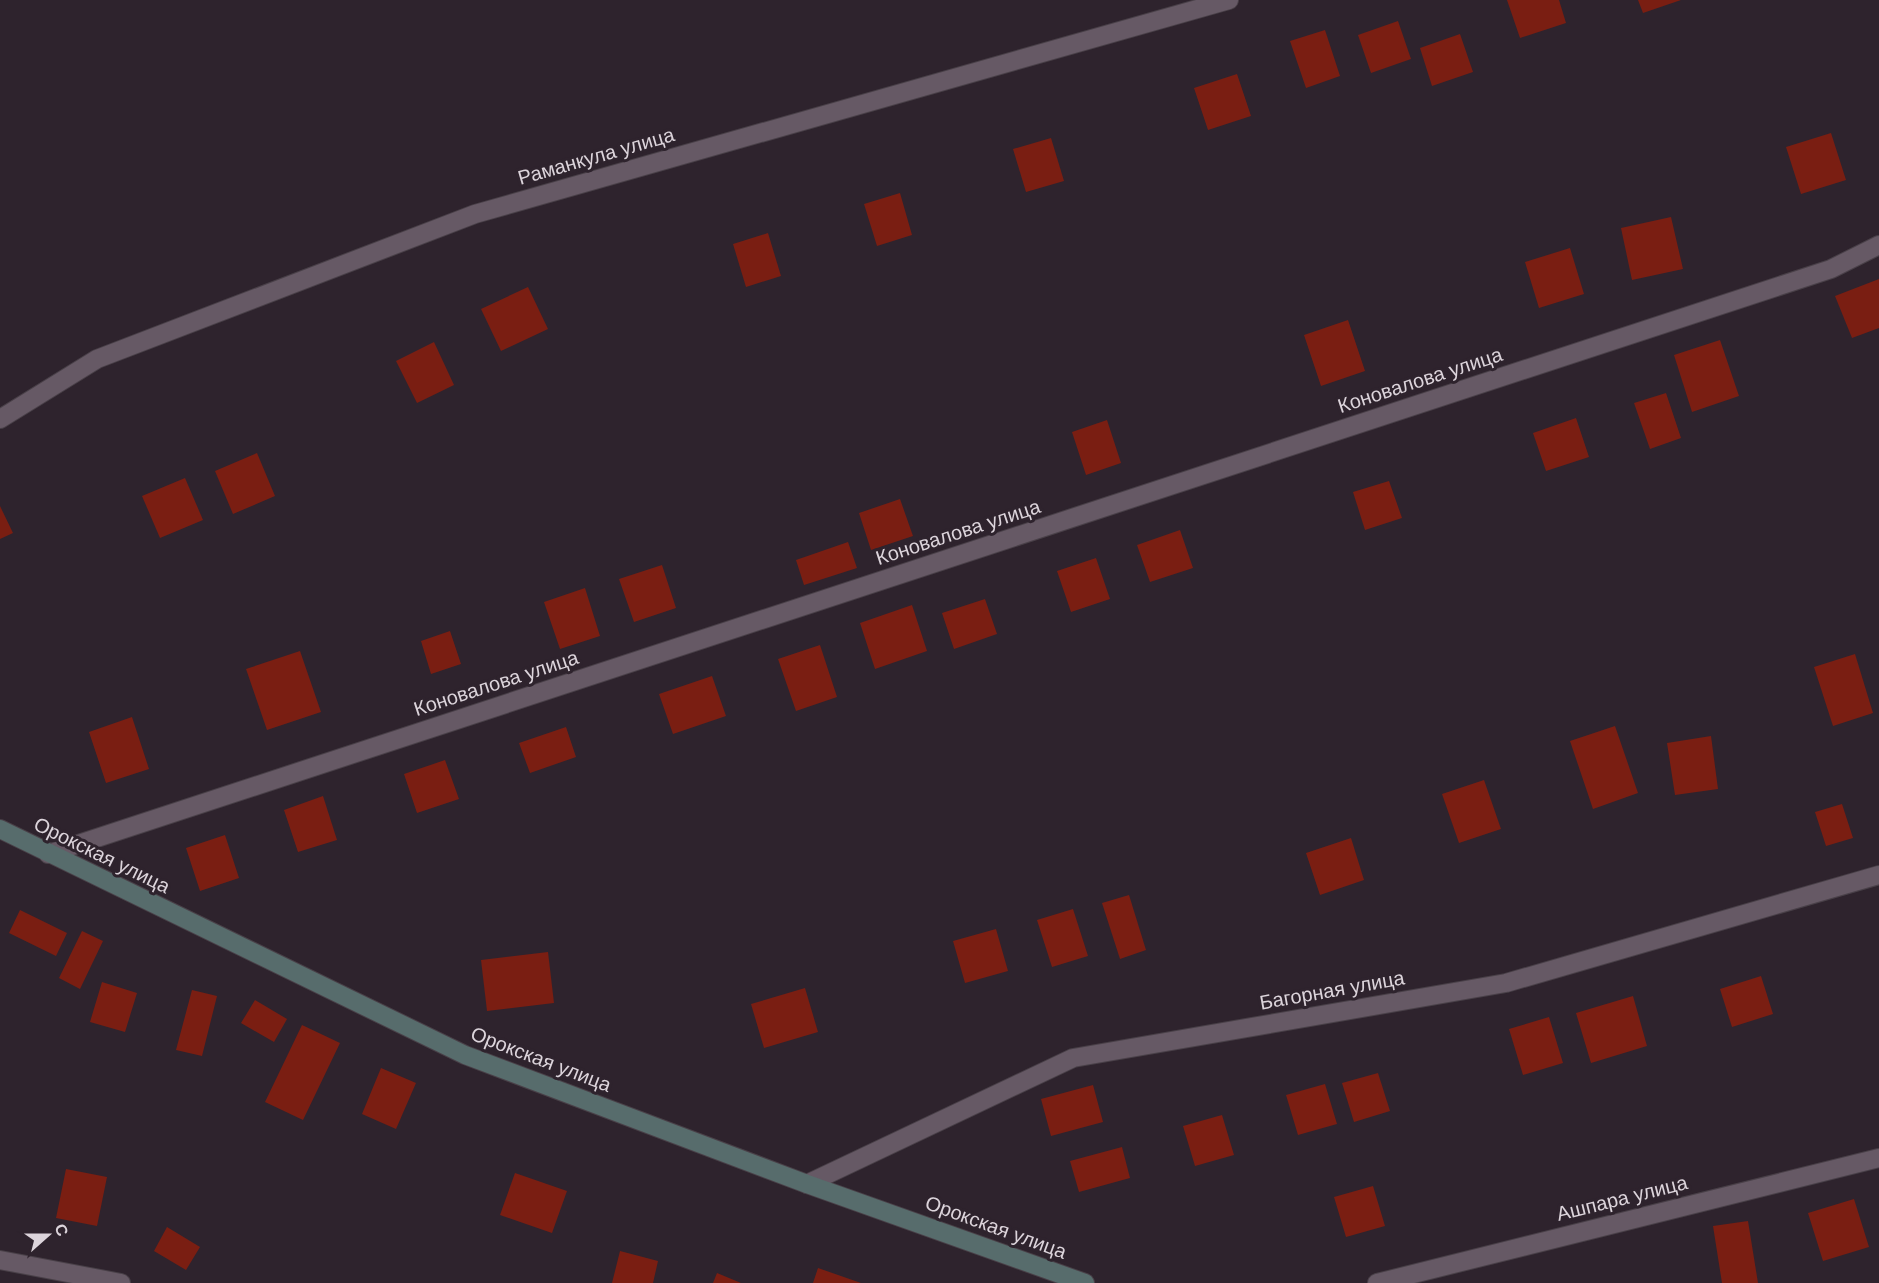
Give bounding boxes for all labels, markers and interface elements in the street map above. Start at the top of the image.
street label: Раманкула улица [515,123,678,189]
street label: Коновалова улица [1335,343,1506,417]
street label: Коновалова улица [873,495,1044,569]
street label: Коновалова улица [411,646,582,720]
street label: Орокская улица [30,813,174,898]
street label: Багорная улица [1258,966,1407,1014]
street label: Орокская улица [468,1022,615,1096]
street label: Ашпара улица [1554,1171,1691,1225]
street label: Орокская улица [922,1191,1070,1263]
north arrow [18,1205,78,1265]
text: С [52,1221,72,1239]

